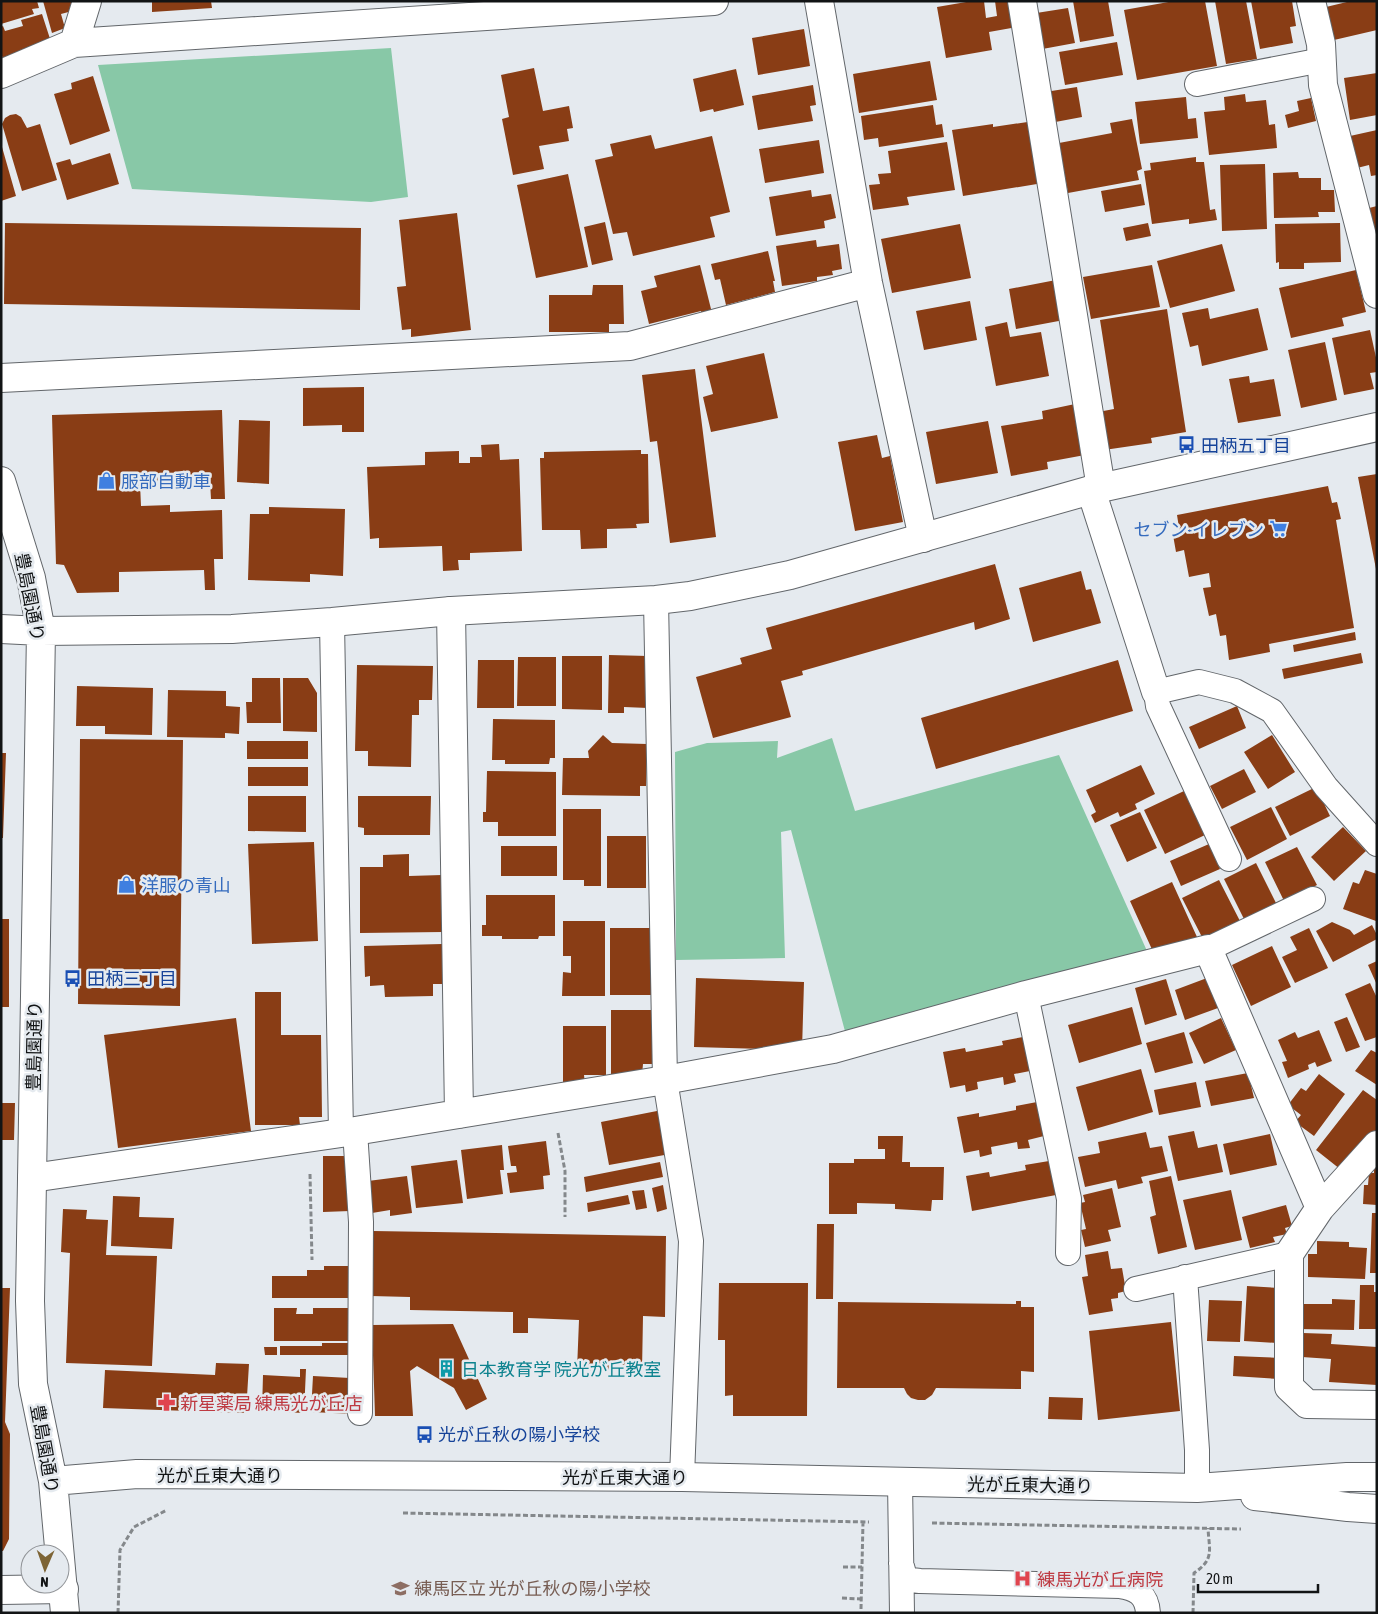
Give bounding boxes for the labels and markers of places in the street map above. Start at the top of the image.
bus stop icon: 田柄五丁目 [1177,435,1197,455]
place label: 田柄五丁目 [1201,435,1291,456]
shop icon: 服部自動車 [97,471,117,491]
place label: 服部自動車 [121,471,211,492]
place label: セブン-イレブン [1134,519,1264,540]
supermarket icon: セブン-イレブン [1268,519,1288,539]
shop icon: 洋服の青山 [117,875,137,895]
place label: 洋服の青山 [141,875,231,896]
bus stop icon: 田柄三丁目 [63,968,83,988]
place label: 田柄三丁目 [87,968,177,989]
building icon: 日本教育学 院光が丘教室 [437,1359,457,1379]
place label: 日本教育学 院光が丘教室 [461,1359,661,1380]
pharmacy icon: 新星薬局 練馬光が丘店 [156,1393,176,1413]
place label: 新星薬局 練馬光が丘店 [180,1393,362,1414]
bus stop icon: 光が丘秋の陽小学校 [414,1424,434,1444]
place label: 光が丘秋の陽小学校 [438,1424,600,1445]
hospital icon: 練馬光が丘病院 [1013,1569,1033,1589]
place label: 練馬光が丘病院 [1037,1569,1163,1590]
school or university icon: 練馬区立 光が丘秋の陽小学校 [390,1578,410,1598]
place label: 練馬区立 光が丘秋の陽小学校 [414,1578,650,1599]

